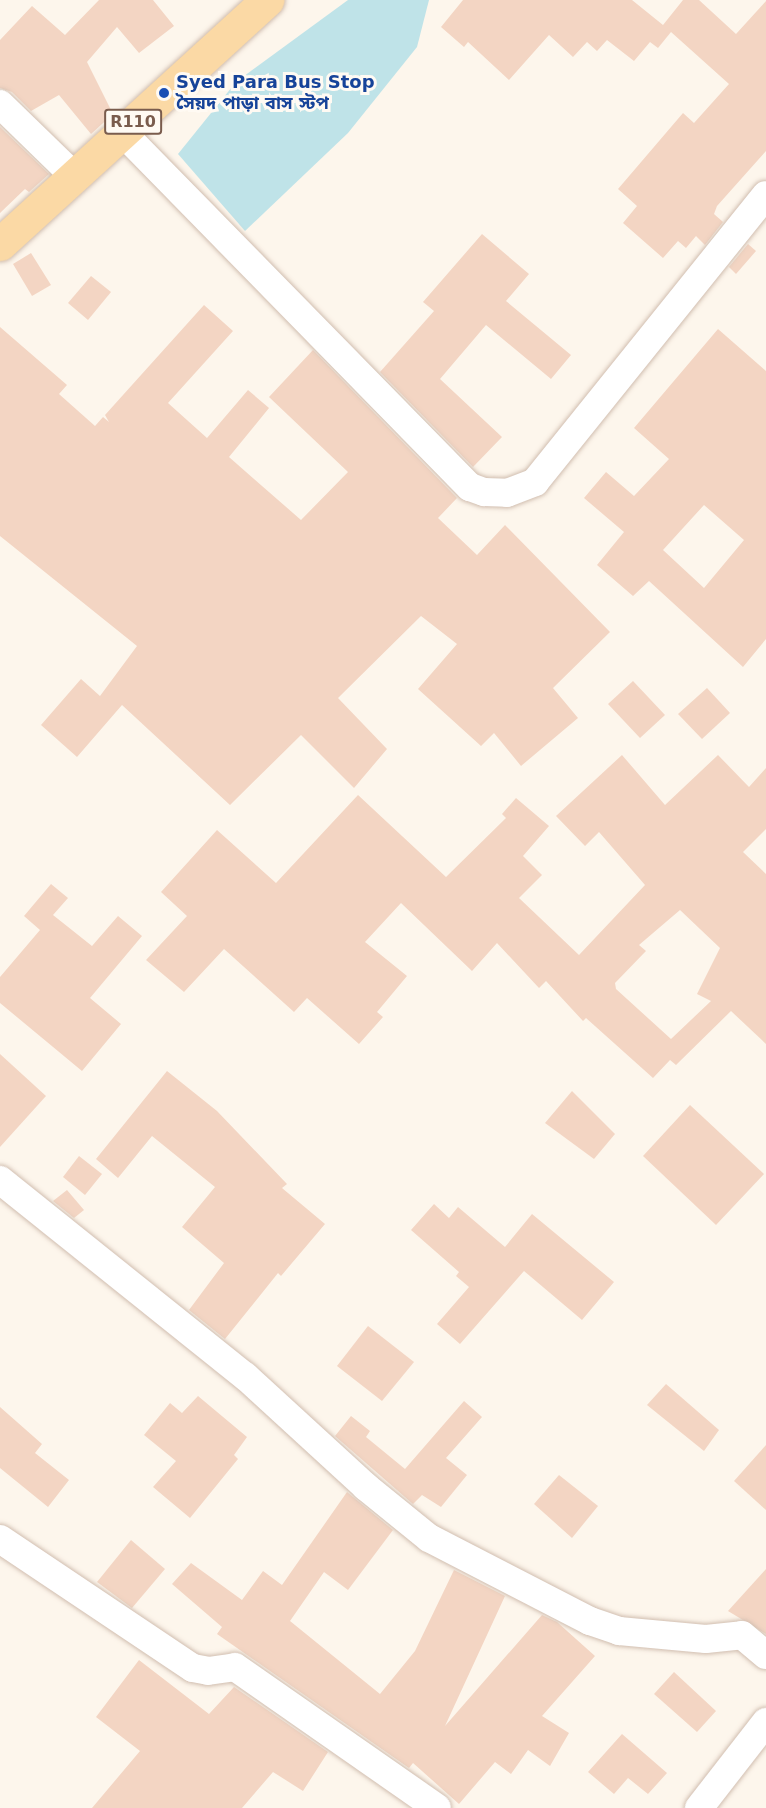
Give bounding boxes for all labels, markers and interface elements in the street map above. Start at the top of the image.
place label: Syed Para Bus Stop সৈয়দ পাড়া বাস স্টপ [176,72,375,115]
marker: Syed Para Bus Stop সৈয়দ পাড়া বাস স্টপ [157,86,171,100]
road number: R110 [103,109,163,135]

